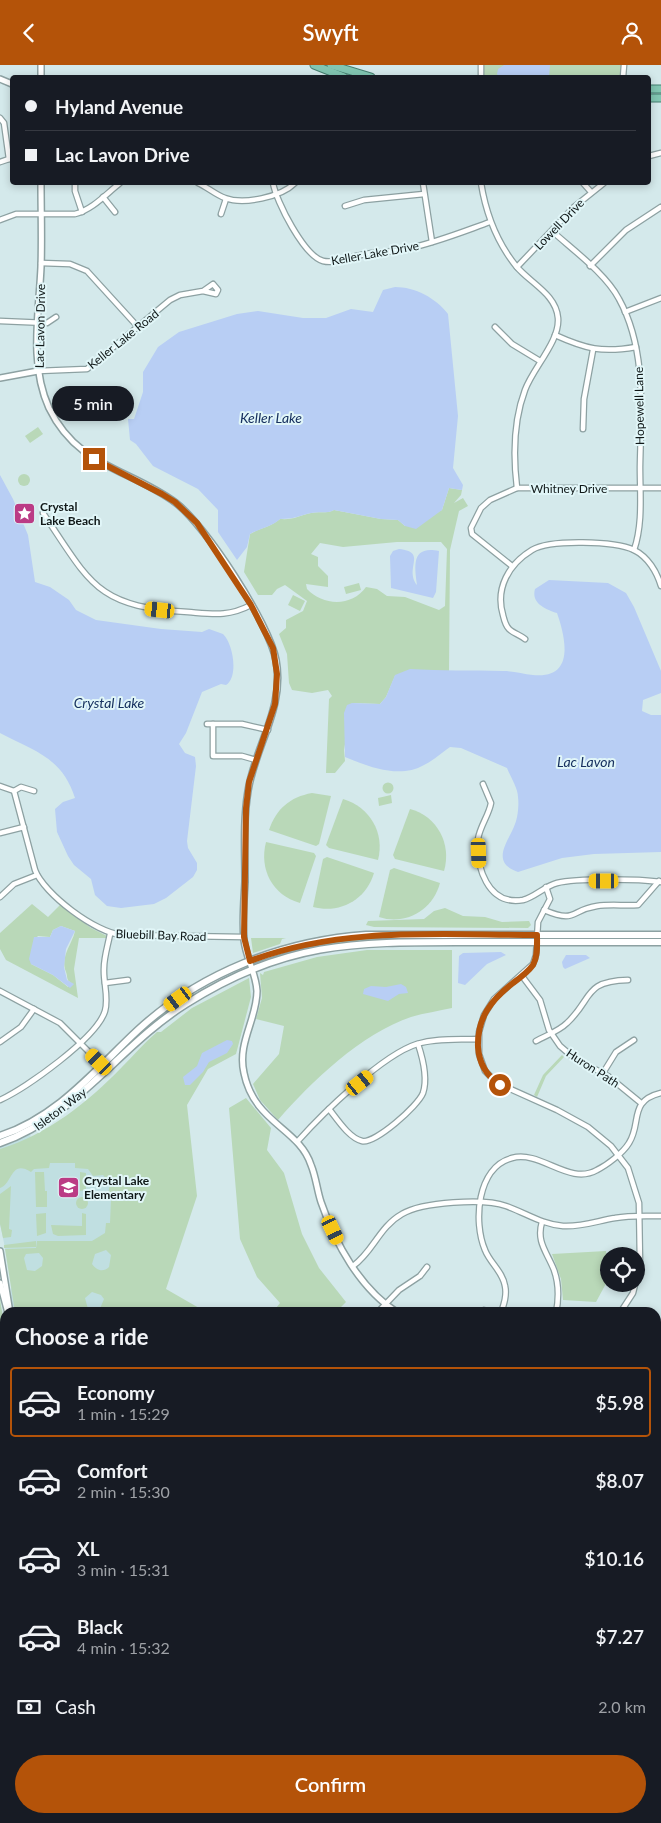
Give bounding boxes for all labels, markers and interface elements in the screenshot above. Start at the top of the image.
icon: back [15,19,43,47]
text: Swyft [303,19,358,46]
icon: person [618,19,646,47]
text: Hyland Avenue [55,95,183,118]
text: Lac Lavon Drive [55,143,190,166]
street label: Lowell Drive [531,195,587,253]
street label: Keller Lake Drive [330,238,420,268]
street label: Lac Lavon Drive [32,284,48,368]
street label: Keller Lake Road [84,306,162,372]
street label: Hopewell Lane [631,367,647,445]
callout: 5 min [53,387,135,421]
text: 5 min [73,394,113,413]
water label: Keller Lake [240,409,302,426]
route end [83,448,105,470]
street label: Whitney Drive [531,481,607,496]
place label: Crystal Lake Beach [40,499,101,528]
place icon: Crystal Lake Beach [12,501,36,525]
car [144,601,175,619]
water label: Crystal Lake [74,694,145,711]
water label: Lac Lavon [557,753,615,770]
car [470,838,487,868]
car [589,874,619,889]
street label: Bluebill Bay Road [115,926,207,944]
car [161,984,194,1014]
street label: Huron Path [564,1045,622,1091]
car [83,1046,114,1078]
car [343,1068,376,1098]
route start [489,1074,511,1096]
street label: Isleton Way [31,1084,90,1134]
place label: Crystal Lake Elementary [84,1173,150,1202]
school or university icon: Crystal Lake Elementary [56,1175,80,1199]
car [319,1213,346,1247]
map controls [600,1247,645,1292]
button: locate [600,1247,645,1292]
text: Choose a ride [15,1323,149,1350]
icon: car [17,1380,62,1425]
text: Economy [77,1381,155,1404]
text: $5.98 [595,1391,644,1414]
text: 1 min · 15:29 [77,1404,170,1423]
icon: car [17,1458,62,1503]
text: Comfort [77,1459,148,1482]
text: $8.07 [595,1469,644,1492]
text: 2 min · 15:30 [77,1482,170,1501]
icon: car [17,1536,62,1581]
text: XL [77,1537,100,1560]
text: $10.16 [584,1547,644,1570]
text: 3 min · 15:31 [77,1560,170,1579]
icon: car [17,1614,62,1659]
text: Black [77,1615,123,1638]
text: $7.27 [595,1625,644,1648]
text: 4 min · 15:32 [77,1638,170,1657]
icon: cash [15,1693,43,1721]
text: Cash [55,1695,96,1718]
text: 2.0 km [598,1697,646,1716]
button: Confirm [15,1755,646,1813]

